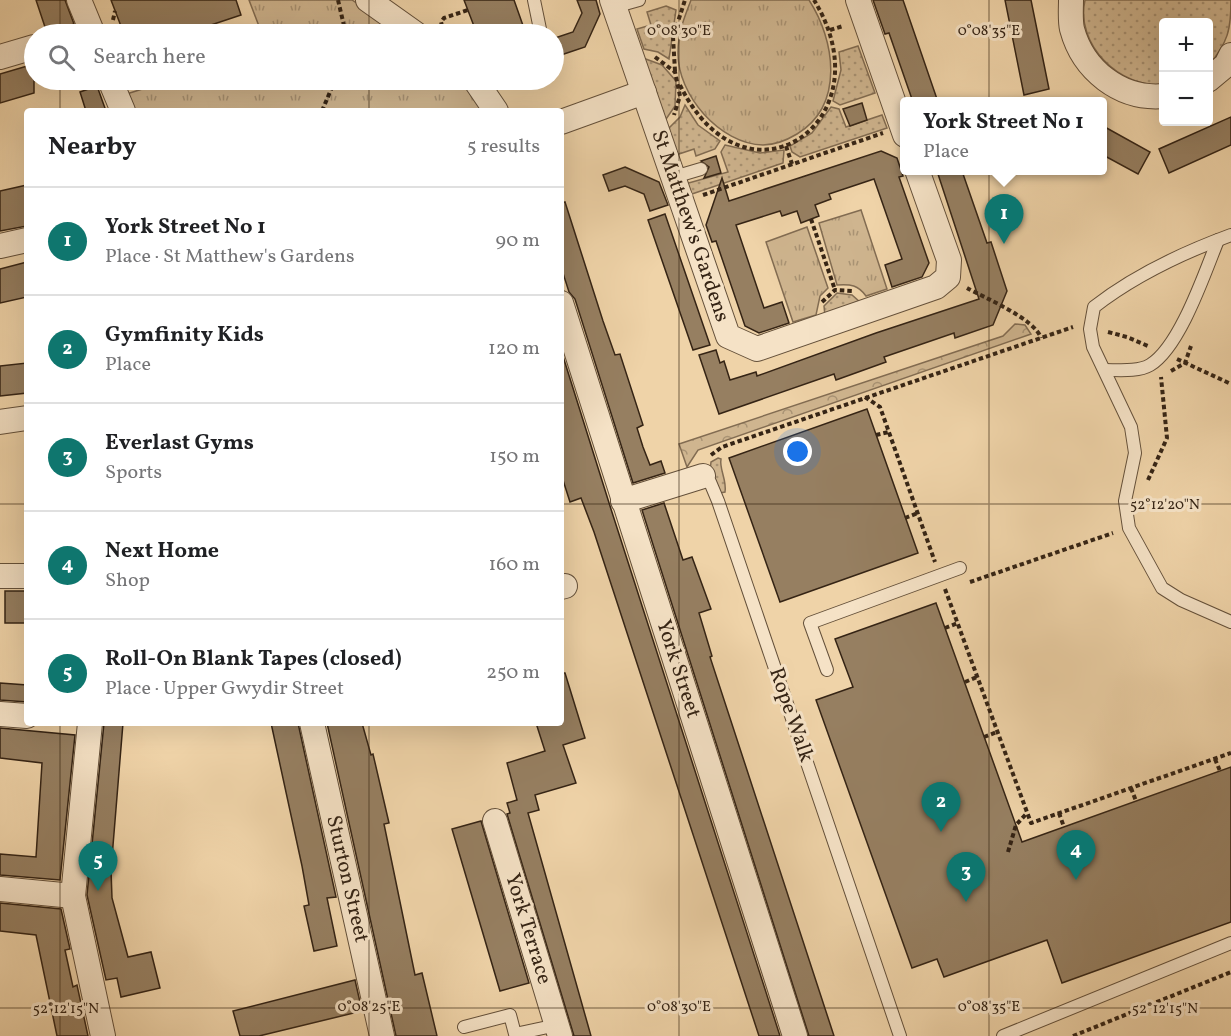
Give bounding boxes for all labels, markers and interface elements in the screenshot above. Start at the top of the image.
map controls [1159,18,1213,126]
button: + [1159,18,1213,72]
text: 0°08'30"E [647,21,711,42]
text: 0°08'35"E [958,21,1020,42]
search box [24,24,564,90]
icon: search [45,41,78,74]
text: Search here [93,42,206,73]
button: − [1159,72,1213,126]
popup [900,97,1107,175]
text: York Street No 1 [923,107,1084,138]
street label: St Matthew's Gardens [644,126,736,326]
text: Nearby [48,129,137,165]
text: 5 results [467,133,540,161]
text: Place [923,138,969,166]
pin: 1 [984,194,1024,244]
text: York Street No 1 [105,212,266,243]
text: 1 [63,227,72,255]
text: 90 m [496,227,540,255]
text: Place · St Matthew's Gardens [105,243,355,271]
text: Gymfinity Kids [105,320,264,351]
text: 2 [62,335,73,363]
text: 120 m [488,335,540,363]
text: Place [105,351,151,379]
text: Everlast Gyms [105,428,254,459]
your location [783,437,812,466]
text: 3 [62,443,73,471]
text: 150 m [489,443,540,471]
text: Sports [105,459,162,487]
text: 52°12'20"N [1130,495,1200,516]
text: Next Home [105,536,219,567]
text: 4 [61,551,74,579]
text: 160 m [488,551,540,579]
text: Shop [105,567,150,595]
street label: York Street [648,616,708,722]
text: Roll-On Blank Tapes (closed) [105,644,402,675]
text: 5 [63,659,72,687]
text: 250 m [486,659,540,687]
street label: Rope Walk [761,664,821,767]
text: Place · Upper Gwydir Street [105,675,344,703]
pin: 2 [922,782,960,832]
street label: Sturton Street [318,813,376,945]
pin: 4 [1056,830,1096,880]
pin: 5 [78,842,118,891]
pin: 3 [946,852,986,902]
street label: York Terrace [497,870,559,988]
text: 0°08'25"E [338,997,400,1018]
text: 0°08'30"E [647,997,711,1018]
text: 0°08'35"E [958,997,1020,1018]
text: 52°12'15"N [33,999,99,1020]
text: 52°12'15"N [1132,999,1198,1020]

